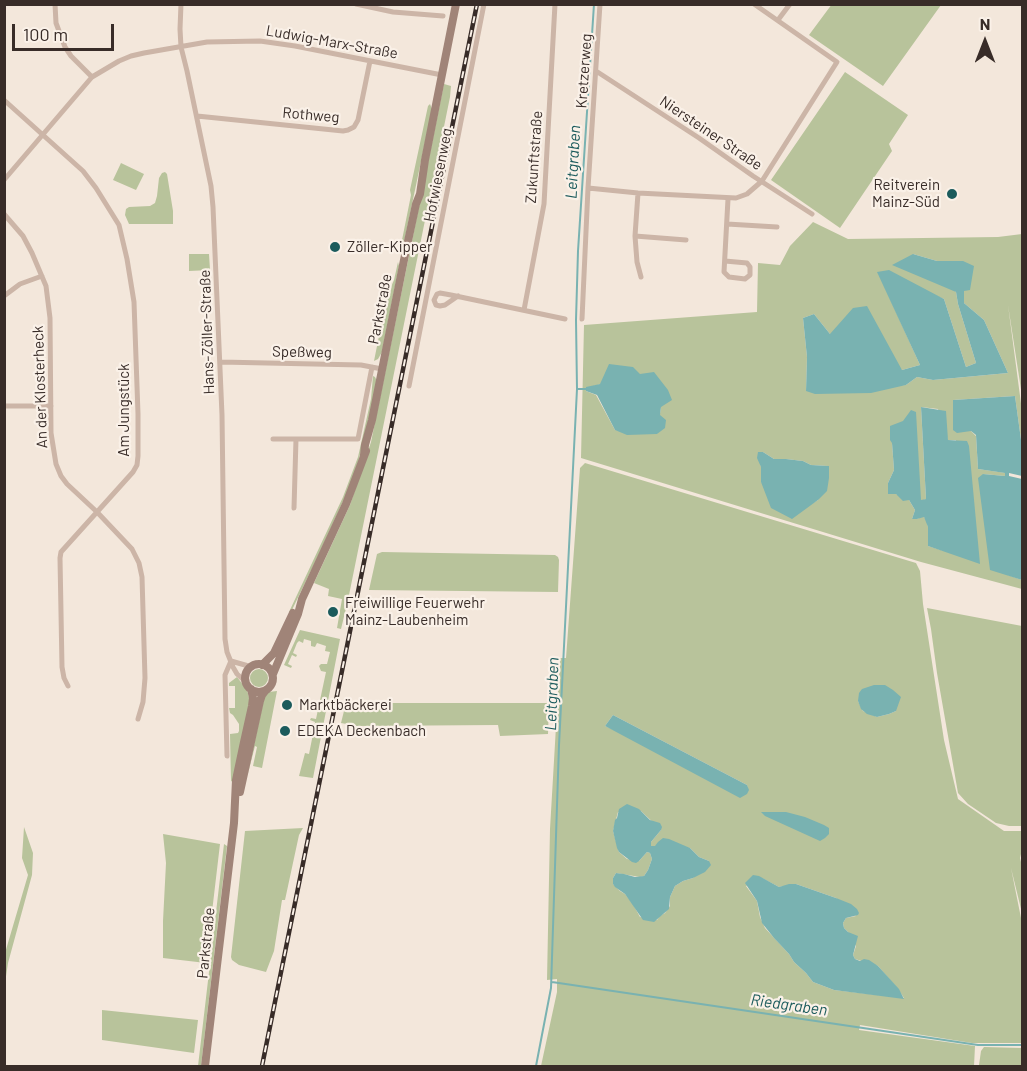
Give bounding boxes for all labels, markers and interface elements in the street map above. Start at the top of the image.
scale bar [15,12,117,50]
north arrow [955,12,1015,72]
text: N [980,14,990,33]
street label: Ludwig-Marx-Straße [265,22,399,62]
text: 100 m [23,23,68,45]
street label: Kretzerweg [572,33,596,109]
street label: Niersteiner Straße [656,92,766,174]
street label: Rothweg [282,104,340,126]
street label: Zukunftstraße [522,110,546,204]
water label: Leitgraben [561,125,585,199]
street label: Hofwiesenweg [420,126,456,224]
place label: Reitverein Mainz-Süd [872,176,940,211]
marker: Reitverein Mainz-Süd [945,187,959,201]
place label: Zöller-Kipper [347,238,432,256]
marker: Zöller-Kipper [328,240,342,254]
street label: Hans-Zöller-Straße [196,269,218,395]
street label: Parkstraße [364,272,396,346]
street label: An der Klosterheck [29,325,51,449]
street label: Speßweg [272,342,332,362]
street label: Am Jungstück [115,363,133,457]
place label: Freiwillige Feuerwehr Mainz-Laubenheim [345,594,485,629]
marker: Freiwillige Feuerwehr Mainz-Laubenheim [326,605,340,619]
water label: Leitgraben [541,657,563,731]
place label: Marktbäckerei [299,696,392,714]
marker: Marktbäckerei [280,698,294,712]
place label: EDEKA Deckenbach [297,722,426,740]
marker: EDEKA Deckenbach [278,724,292,738]
street label: Parkstraße [193,906,219,980]
water label: Riedgraben [749,990,829,1020]

